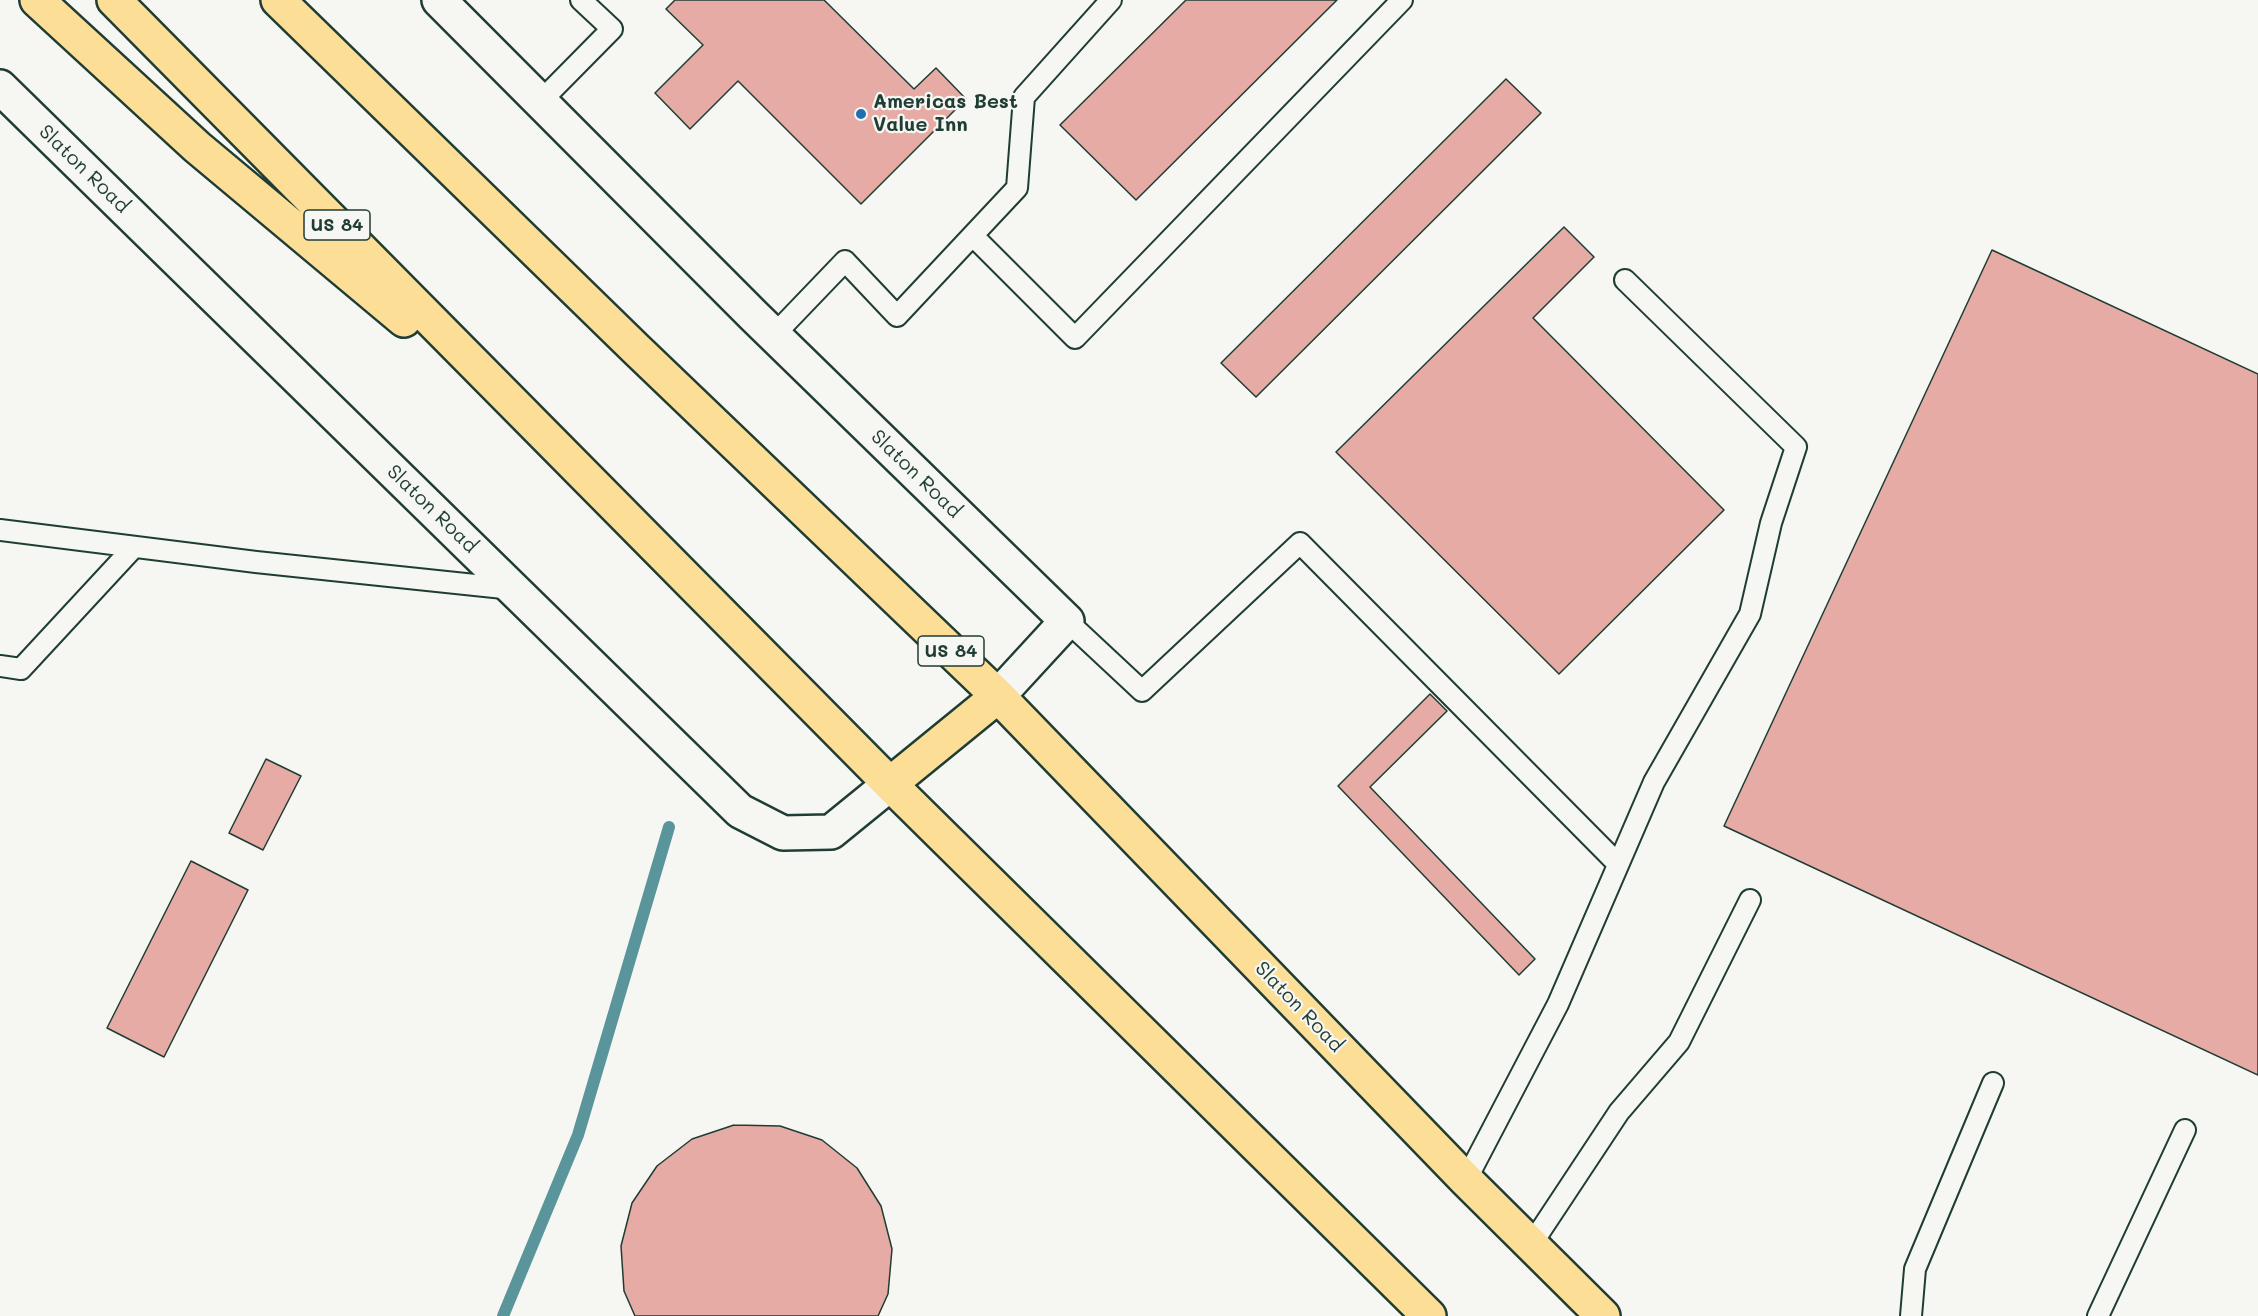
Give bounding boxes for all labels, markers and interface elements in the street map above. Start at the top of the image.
place label: Americas Best Value Inn [873,90,1018,137]
marker: Americas Best Value Inn [854,107,868,121]
street label: Slaton Road [34,120,134,218]
road number: US 84 [304,210,370,240]
street label: Slaton Road [866,425,966,523]
street label: Slaton Road [382,460,482,558]
road number: US 84 [918,636,984,666]
street label: Slaton Road [1250,957,1348,1057]

